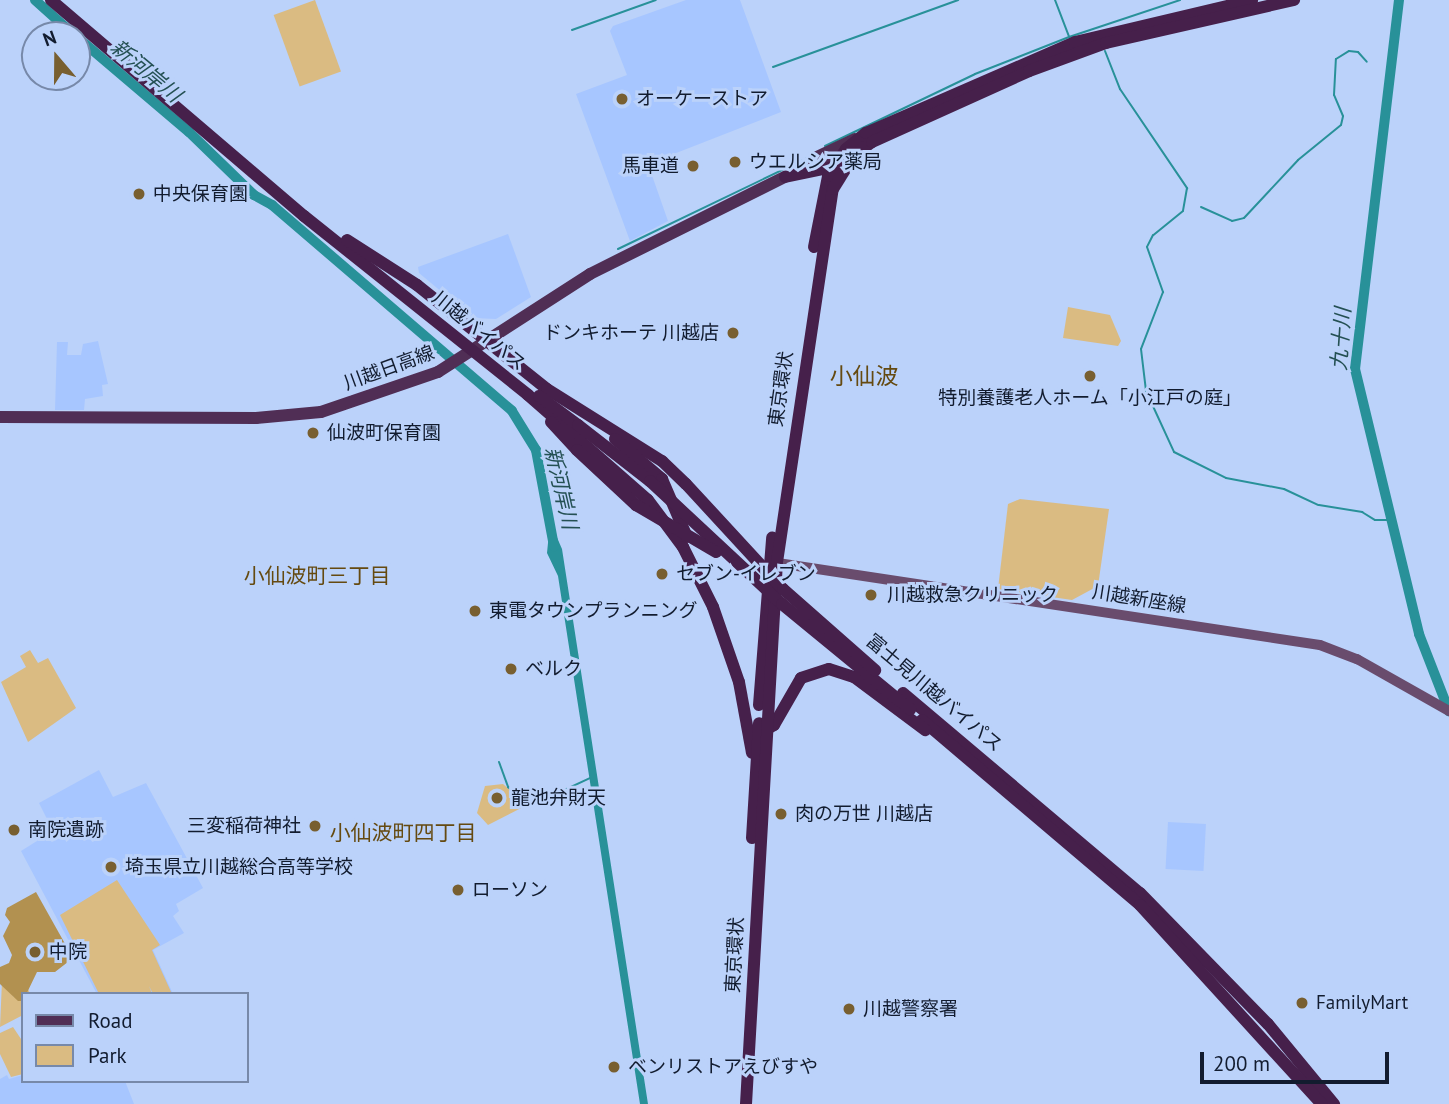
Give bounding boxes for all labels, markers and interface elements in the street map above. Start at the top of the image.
north arrow [21,21,91,91]
text: N [40,25,59,52]
water label: 新河岸川 [106,34,186,108]
place label: オーケーストア [636,88,769,110]
marker: オーケーストア [614,91,630,107]
place label: ウエルシア薬局 [749,151,882,173]
marker: ウエルシア薬局 [727,154,743,170]
place label: 馬車道 [622,155,679,177]
marker: 馬車道 [685,158,701,174]
place label: 中央保育園 [153,183,248,205]
marker: 中央保育園 [131,186,147,202]
street label: 川越バイパス [428,286,530,376]
water label: 九十川 [1326,307,1356,371]
place label: ドンキホーテ 川越店 [543,322,719,344]
marker: ドンキホーテ 川越店 [725,325,741,341]
street label: 川越日高線 [340,341,438,395]
street label: 東京環状 [764,350,798,428]
district label: 小仙波 [830,362,898,390]
marker: 特別養護老人ホーム「小江戸の庭」 [1082,368,1098,384]
place label: 特別養護老人ホーム「小江戸の庭」 [938,387,1242,409]
place label: 仙波町保育園 [327,422,441,444]
marker: 仙波町保育園 [305,425,321,441]
water label: 新河岸川 [539,444,583,532]
district label: 小仙波町三丁目 [244,563,390,589]
place label: セブン-イレブン [676,563,816,585]
marker: セブン-イレブン [654,566,670,582]
street label: 川越新座線 [1090,580,1188,618]
place label: 川越救急クリニック [887,584,1058,606]
marker: 川越救急クリニック [861,585,881,605]
place label: 東電タウンプランニング [489,600,698,622]
marker: 東電タウンプランニング [467,603,483,619]
street label: 富士見川越バイパス [861,629,1007,757]
place label: ベルク [525,658,582,680]
marker: ベルク [503,661,519,677]
place label: 龍池弁財天 [511,787,606,809]
marker: 龍池弁財天 [489,790,505,806]
place label: 肉の万世 川越店 [795,803,933,825]
marker: 肉の万世 川越店 [773,806,789,822]
place label: 三変稲荷神社 [187,815,301,837]
marker: 三変稲荷神社 [307,818,323,834]
place label: 南院遺跡 [28,819,104,841]
district label: 小仙波町四丁目 [330,820,476,846]
marker: 南院遺跡 [6,822,22,838]
place label: 埼玉県立川越総合高等学校 [125,856,353,878]
marker: 埼玉県立川越総合高等学校 [103,859,119,875]
place label: ローソン [472,879,548,901]
marker: ローソン [450,882,466,898]
street label: 東京環状 [722,916,748,994]
place label: 中院 [49,941,87,963]
marker: 中院 [27,944,43,960]
legend [21,992,248,1083]
place label: FamilyMart [1316,992,1408,1014]
marker: FamilyMart [1294,995,1310,1011]
place label: 川越警察署 [863,998,958,1020]
marker: 川越警察署 [841,1001,857,1017]
text: Road [88,1007,132,1034]
scale bar [1204,1038,1393,1082]
text: Park [88,1042,127,1069]
text: 200 m [1213,1050,1270,1077]
place label: ベンリストアえびすや [628,1056,818,1078]
marker: ベンリストアえびすや [606,1059,622,1075]

